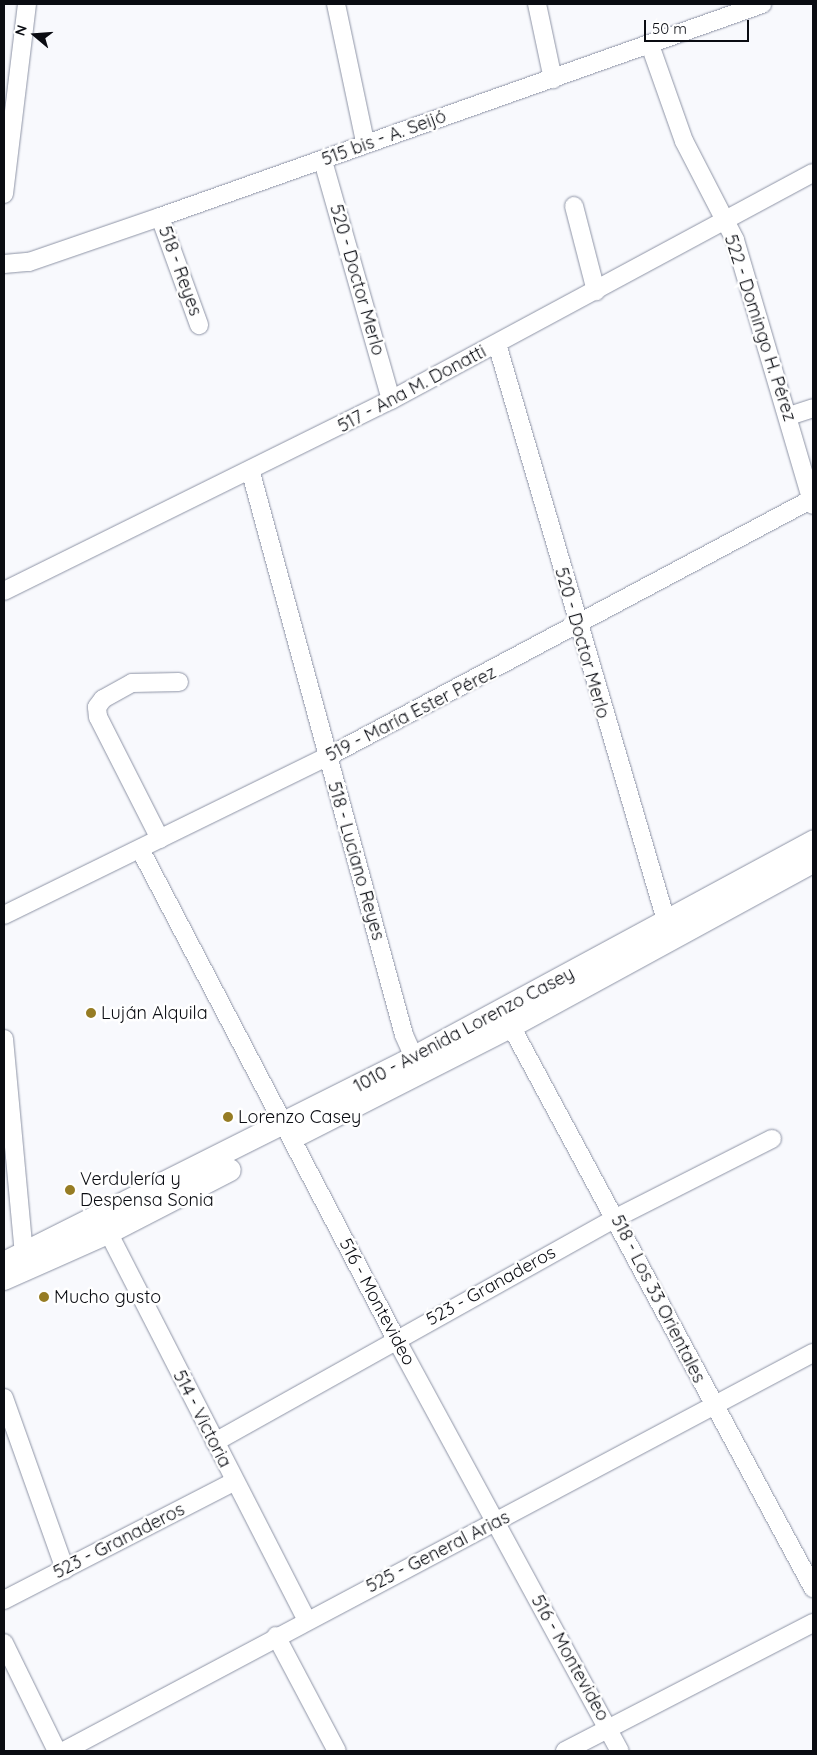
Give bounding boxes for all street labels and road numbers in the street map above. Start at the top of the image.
street label: 515 bis - A. Seijó [319,105,449,171]
street label: 520 - Doctor Merlo [325,202,389,358]
street label: 518 - Reyes [154,223,206,319]
street label: 522 - Domingo H. Pérez [720,232,800,424]
street label: 517 - Ana M. Donatti [334,341,490,437]
street label: 520 - Doctor Merlo [550,565,614,721]
street label: 519 - María Ester Pérez [322,662,500,766]
street label: 518 - Luciano Reyes [323,779,389,943]
street label: 1010 - Avenida Lorenzo Casey [350,963,578,1097]
street label: 518 - Los 33 Orientales [606,1212,710,1386]
street label: 516 - Montevideo [334,1235,420,1369]
street label: 523 - Granaderos [423,1242,559,1330]
street label: 514 - Victoria [168,1367,236,1471]
street label: 523 - Granaderos [50,1499,188,1583]
street label: 525 - General Arias [363,1506,513,1598]
street label: 516 - Montevideo [526,1591,614,1725]

